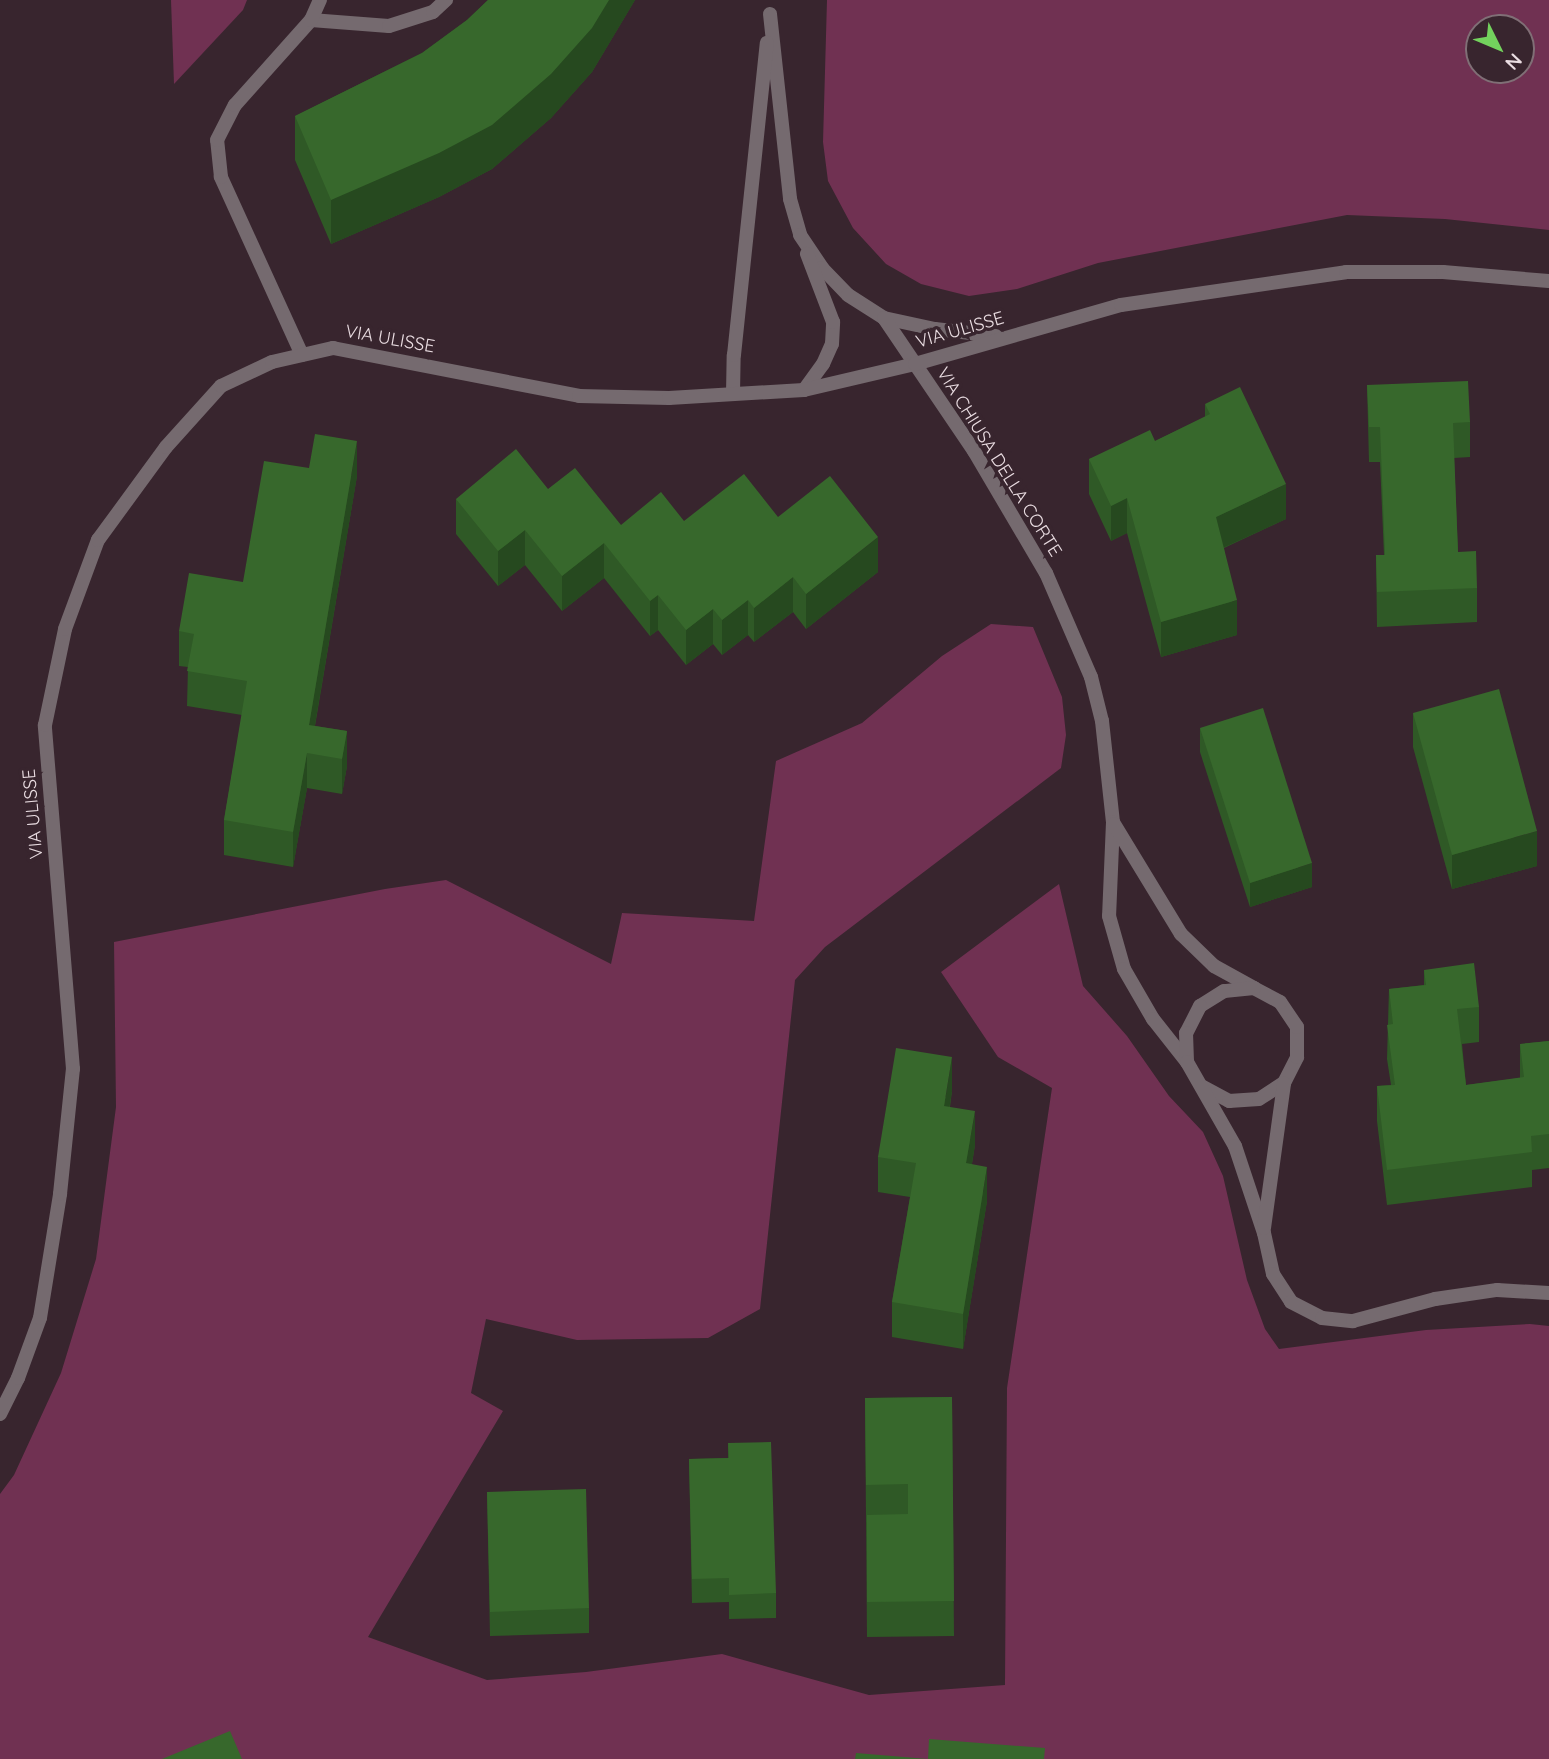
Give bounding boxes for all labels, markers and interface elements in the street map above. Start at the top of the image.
north arrow [1465,14,1535,84]
text: N [1500,49,1527,75]
street label: VIA ULISSE [914,307,1006,353]
street label: VIA ULISSE [344,321,436,357]
street label: VIA CHIUSA DELLA CORTE [932,363,1066,561]
street label: VIA ULISSE [18,768,48,860]

